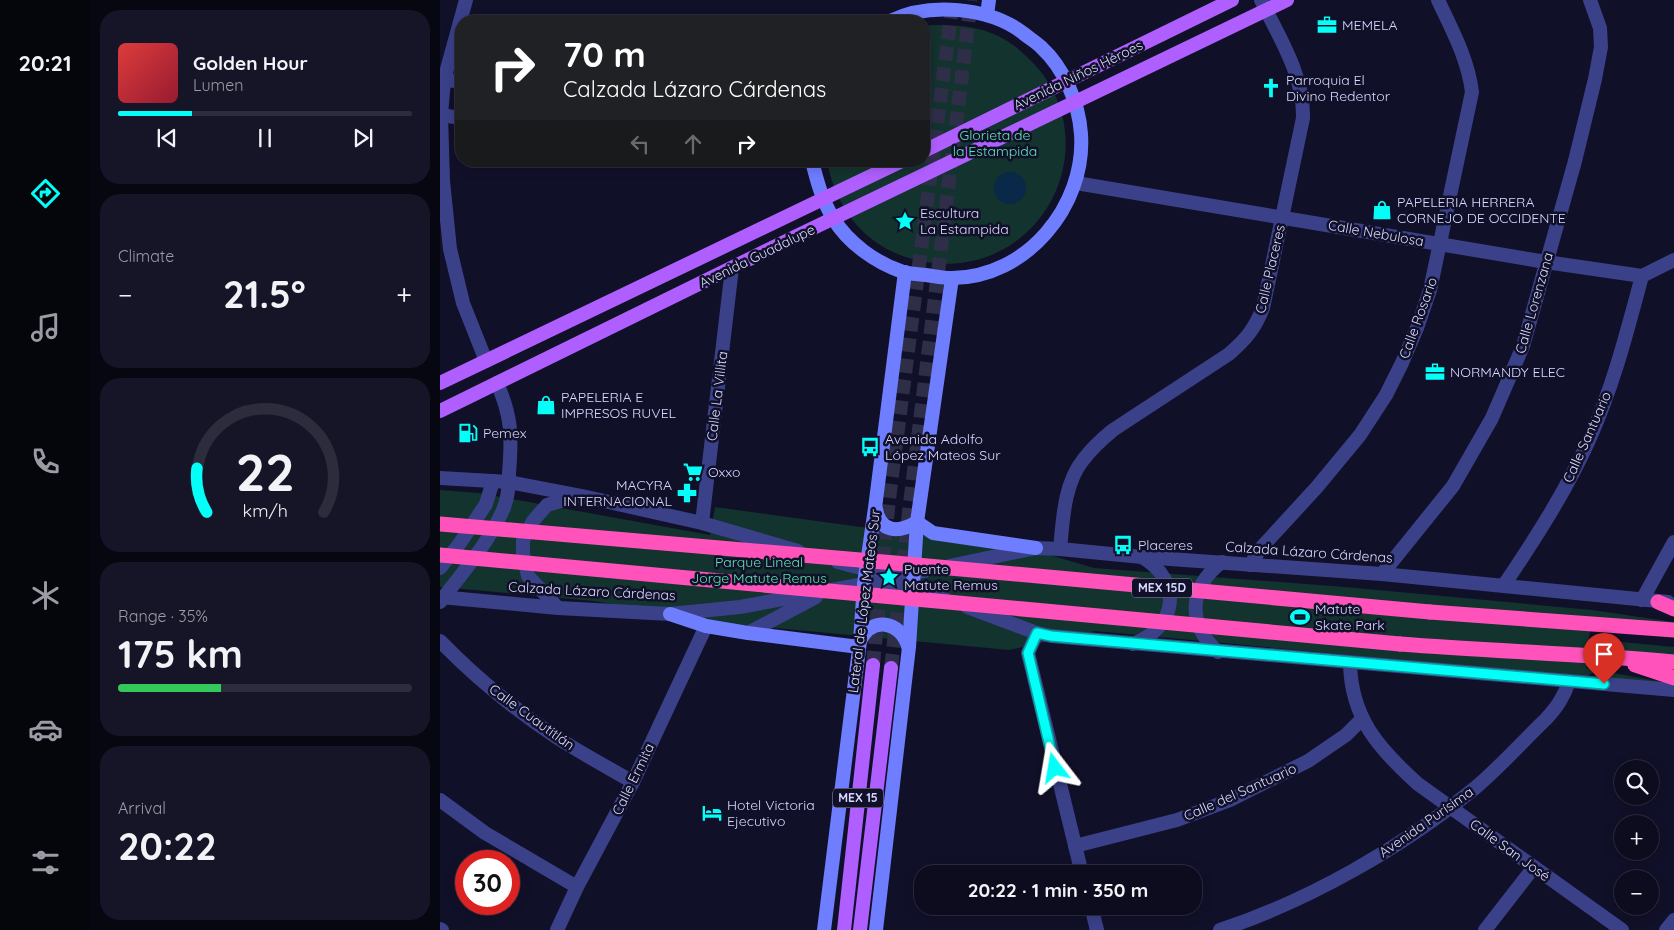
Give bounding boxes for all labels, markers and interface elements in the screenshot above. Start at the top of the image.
office icon: MEMELA [1316,14,1338,36]
place label: MEMELA [1342,16,1398,34]
text: 70 m [563,32,646,76]
icon: right [480,35,545,100]
street label: Avenida Niños Héroes [1010,36,1146,114]
text: 20:21 [18,49,72,77]
text: Golden Hour [193,51,308,75]
place label: Parroquia El Divino Redentor [1286,71,1391,105]
text: Lumen [193,75,244,95]
text: Calzada Lázaro Cárdenas [563,75,826,103]
church icon: Parroquia El Divino Redentor [1260,77,1282,99]
icon: previous [153,124,181,152]
icon: pause [251,124,279,152]
icon: next [349,124,377,152]
park label: Glorieta de la Estampida [953,126,1037,160]
icon: left [626,130,654,158]
icon: ahead [679,130,707,158]
icon: right [732,130,760,158]
icon: directions [28,176,63,211]
place label: PAPELERIA HERRERA CORNEJO DE OCCIDENTE [1397,193,1566,227]
shop icon: PAPELERIA HERRERA CORNEJO DE OCCIDENTE [1371,199,1393,221]
place label: Escultura La Estampida [920,204,1009,238]
place icon: Escultura La Estampida [894,210,916,232]
street label: Calle Nebulosa [1327,216,1425,250]
street label: Avenida Guadalupe [696,220,818,292]
street label: Calle Placeres [1251,223,1289,315]
text: Climate [118,246,174,266]
street label: Calle Lorenzana [1511,250,1557,356]
text: 21.5° [223,270,306,318]
street label: Calle Rosario [1395,275,1441,361]
text: − [118,277,133,312]
text: + [396,277,412,312]
icon: music [28,310,63,345]
street label: Calle La Villita [703,350,731,442]
office icon: NORMANDY ELEC [1424,361,1446,383]
place label: NORMANDY ELEC [1450,363,1565,381]
place label: PAPELERIA E IMPRESOS RUVEL [561,388,677,422]
street label: Calle Santuario [1559,389,1615,485]
shop icon: PAPELERIA E IMPRESOS RUVEL [535,394,557,416]
fuel station icon: Pemex [457,422,479,444]
place label: Pemex [483,424,527,442]
place label: Avenida Adolfo López Mateos Sur [885,430,1001,464]
bus stop icon: Avenida Adolfo López Mateos Sur [859,436,881,458]
text: 22 [235,439,295,504]
icon: phone [28,444,63,479]
supermarket icon: Oxxo [682,461,704,483]
place label: Oxxo [708,463,740,481]
place label: MACYRA INTERNACIONAL [563,476,673,510]
pharmacy icon: MACYRA INTERNACIONAL [676,482,698,504]
text: km/h [242,499,288,521]
street label: Lateral de López Mateos Sur [844,507,884,694]
bus stop icon: Placeres [1112,534,1134,556]
place label: Placeres [1138,536,1193,554]
street label: Calzada Lázaro Cárdenas [1225,537,1393,567]
park label: Parque Lineal Jorge Matute Remus [691,553,827,587]
place label: Puente Matute Remus [904,560,998,594]
place icon: Puente Matute Remus [878,566,900,588]
icon: climate [28,578,63,613]
street label: Calzada Lázaro Cárdenas [508,578,676,604]
road number: MEX 15D [1132,578,1192,598]
place label: Matute Skate Park [1315,600,1385,634]
text: Range · 35% [118,606,208,626]
sports icon: Matute Skate Park [1289,606,1311,628]
text: 175 km [118,630,243,678]
pin [1583,633,1625,684]
icon: arrive [1590,640,1618,668]
street label: Calle Cuautitlán [486,680,578,754]
icon: car [28,712,63,747]
street label: Calle Ermita [608,740,658,818]
position arrow [1028,741,1080,793]
street label: Calle del Santuario [1181,759,1299,825]
map controls [1614,760,1659,915]
button: search [1614,760,1659,805]
street label: Avenida Purísima [1375,783,1477,861]
road number: MEX 15 [833,788,883,808]
place label: Hotel Victoria Ejecutivo [727,796,815,830]
text: Arrival [118,798,166,818]
hotel icon: Hotel Victoria Ejecutivo [701,802,723,824]
street label: Calle San José [1466,815,1554,885]
button: + [1614,815,1659,860]
text: 20:22 [118,822,217,870]
icon: filters [28,845,63,880]
speed limit sign: 30 [455,850,520,915]
button: − [1614,870,1659,915]
text: 20:22 · 1 min · 350 m [968,878,1148,902]

